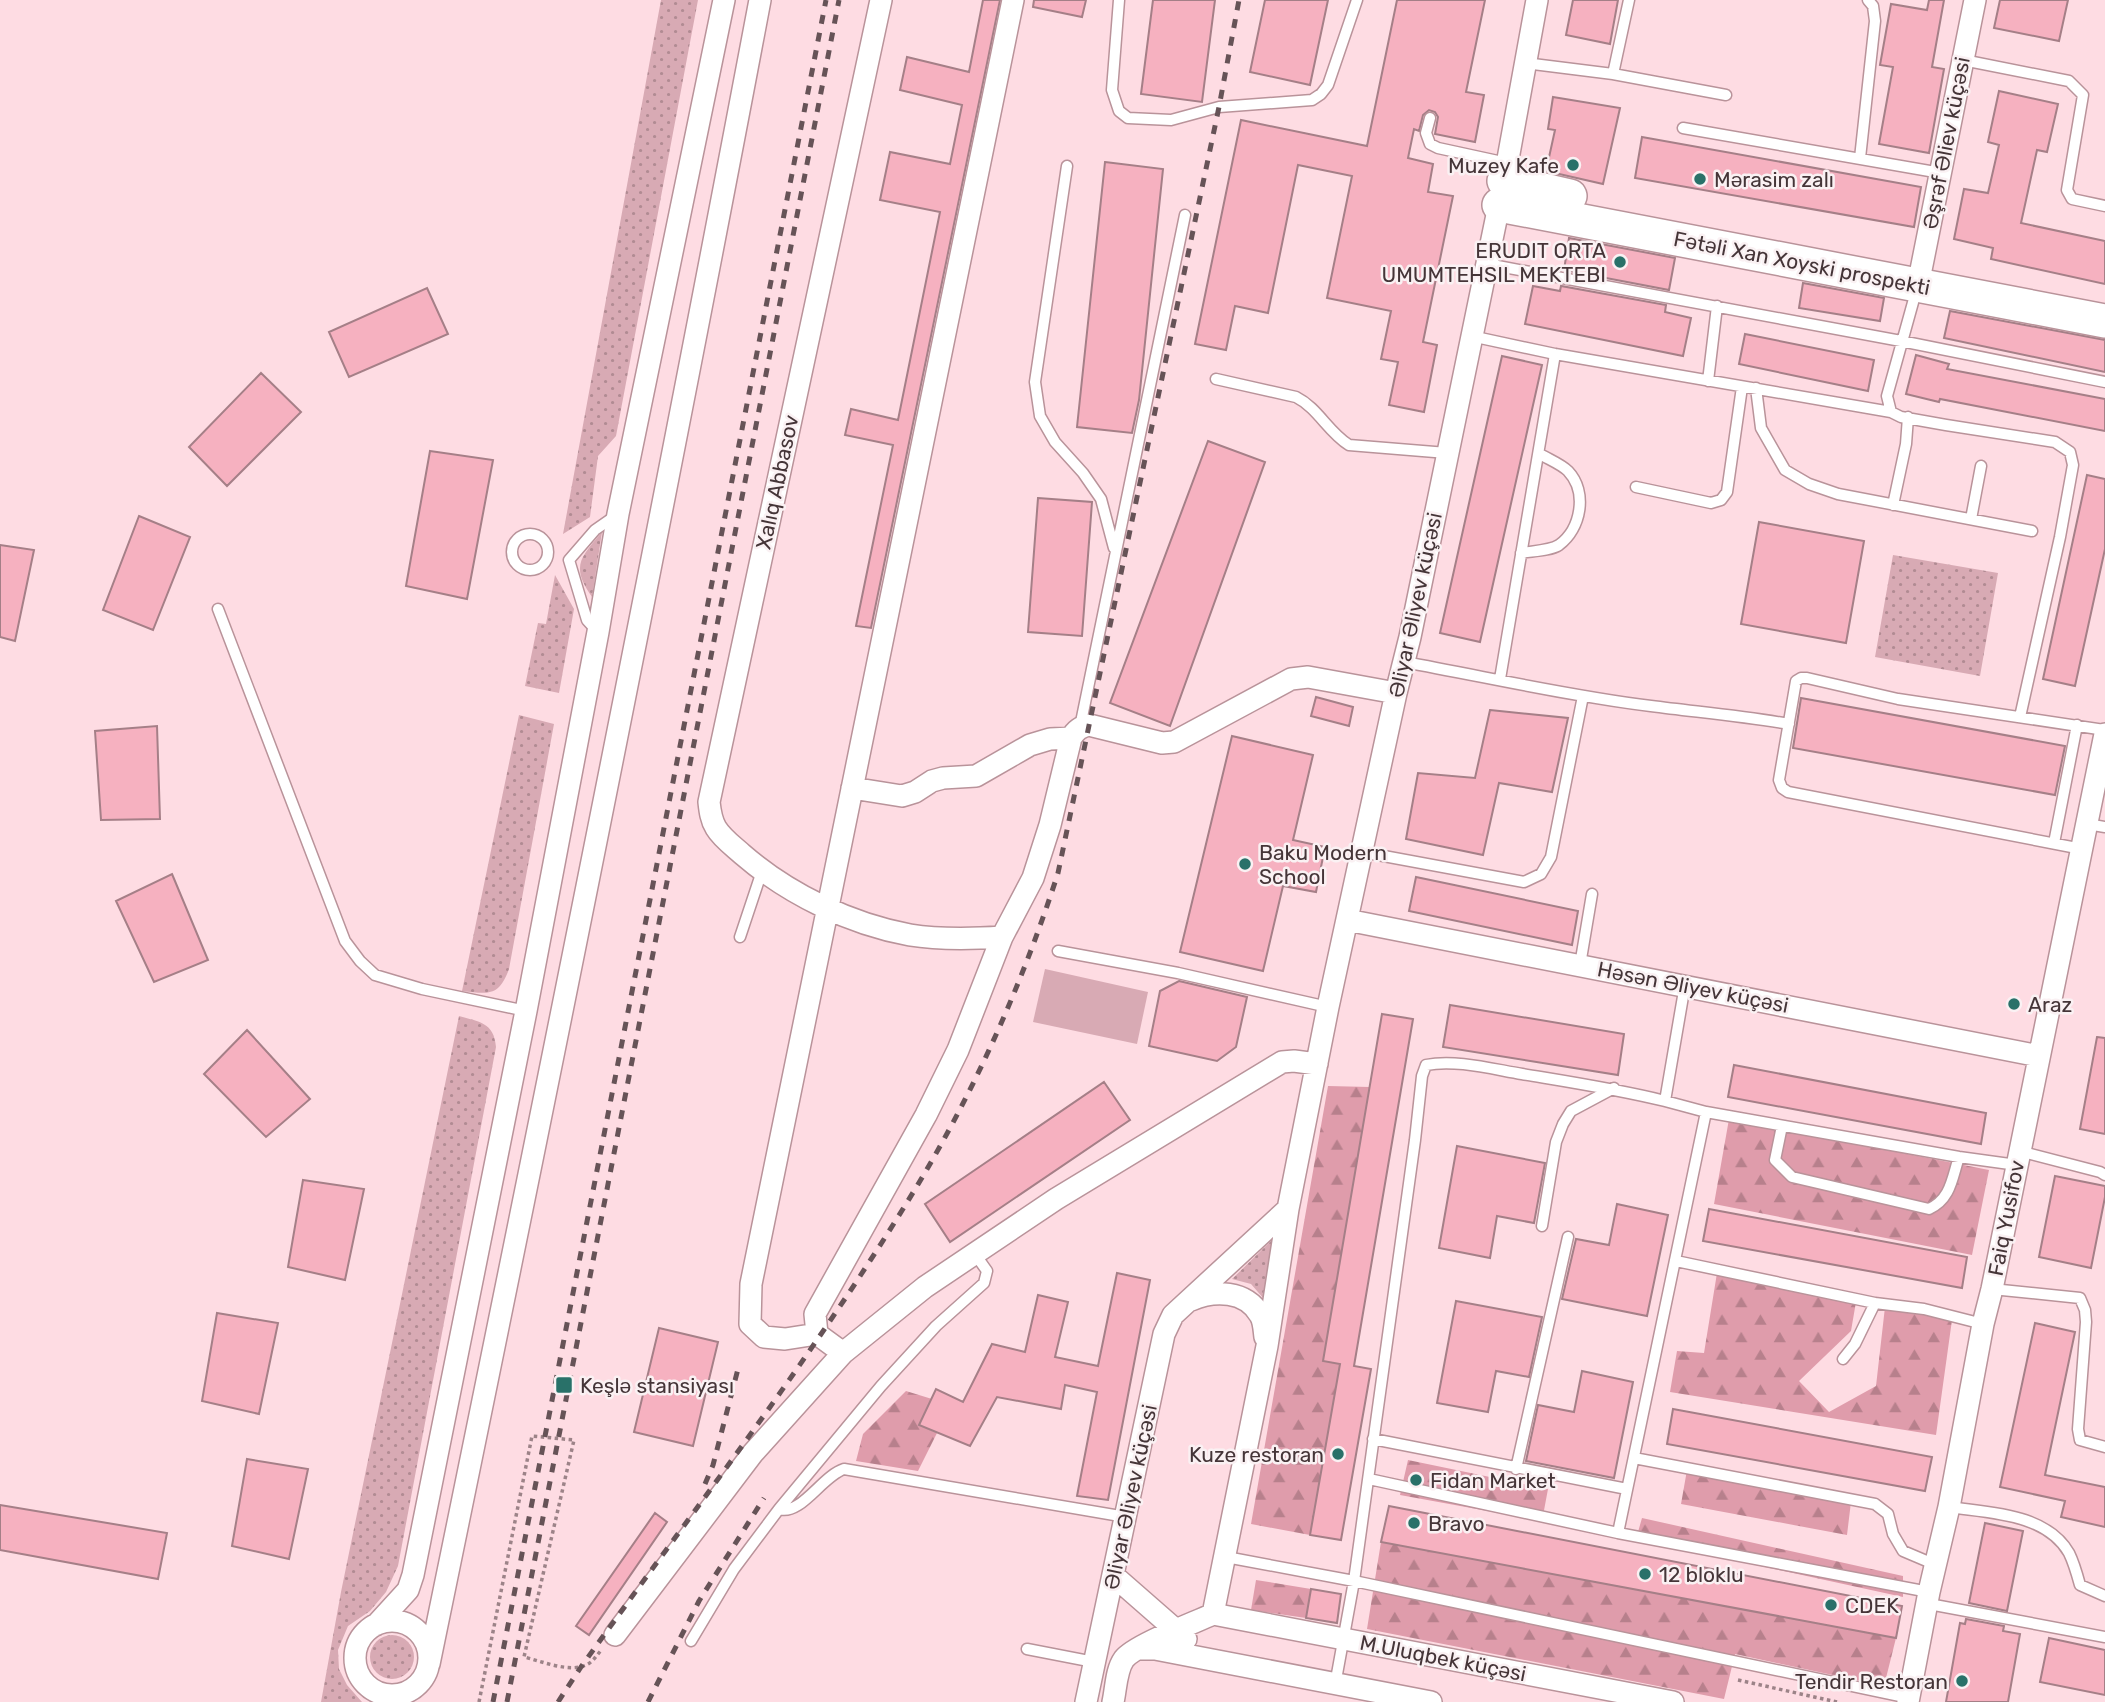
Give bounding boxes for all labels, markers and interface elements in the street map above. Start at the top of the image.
street label: Əşrəf Əliev küçəsi [1917,55,1975,231]
place label: Muzey Kafe [1448,153,1559,178]
marker: Muzey Kafe [1565,157,1581,173]
place label: Mərasim zalı [1714,167,1834,192]
marker: Mərasim zalı [1692,171,1708,187]
street label: Fətəli Xan Xoyski prospekti [1672,226,1932,300]
place label: ERUDIT ORTA UMUMTEHSIL MEKTEBI [1381,238,1606,287]
marker: ERUDIT ORTA UMUMTEHSIL MEKTEBI [1612,254,1628,270]
street label: Xalıq Abbasov [751,412,803,552]
street label: Əliyar Əliyev küçəsi [1383,510,1447,700]
place label: Baku Modern School [1259,840,1387,889]
marker: Baku Modern School [1237,856,1253,872]
street label: Həsən Əliyev küçəsi [1595,956,1791,1018]
place label: Araz [2028,992,2072,1017]
marker: Araz [2006,996,2022,1012]
street label: Faiq Yusifov [1983,1158,2029,1278]
place label: Keşlə stansiyası [580,1373,734,1398]
marker: Keşlə stansiyası [554,1375,574,1395]
street label: Əliyar Əliyev küçəsi [1098,1402,1162,1592]
place label: Kuze restoran [1189,1442,1324,1467]
marker: Kuze restoran [1330,1446,1346,1462]
place label: Fidan Market [1430,1468,1556,1493]
marker: Fidan Market [1408,1472,1424,1488]
place label: Bravo [1428,1511,1485,1536]
marker: Bravo [1406,1515,1422,1531]
place label: 12 bloklu [1659,1562,1744,1587]
marker: 12 bloklu [1637,1566,1653,1582]
place label: CDEK [1845,1593,1899,1618]
marker: CDEK [1823,1597,1839,1613]
street label: M.Uluqbek küçəsi [1358,1630,1528,1686]
place label: Tendir Restoran [1795,1669,1948,1694]
marker: Tendir Restoran [1954,1673,1970,1689]

